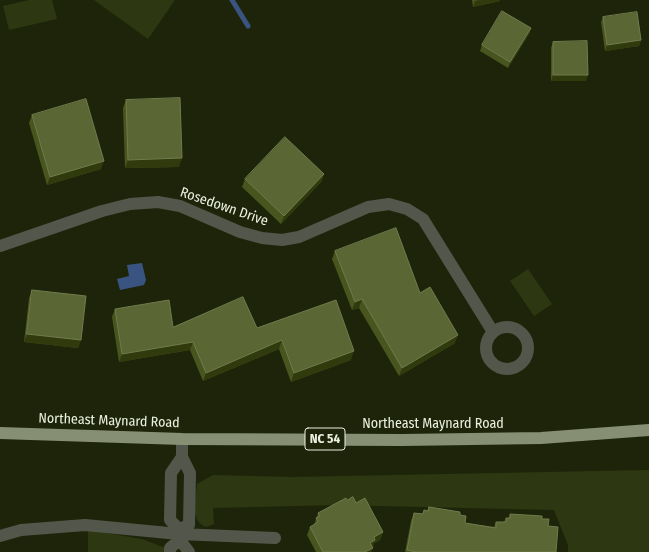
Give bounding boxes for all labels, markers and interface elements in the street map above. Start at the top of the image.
street label: Rosedown Drive [178,184,270,230]
street label: Northeast Maynard Road [38,410,180,432]
street label: Northeast Maynard Road [362,416,504,432]
road number: NC 54 [305,428,345,450]

